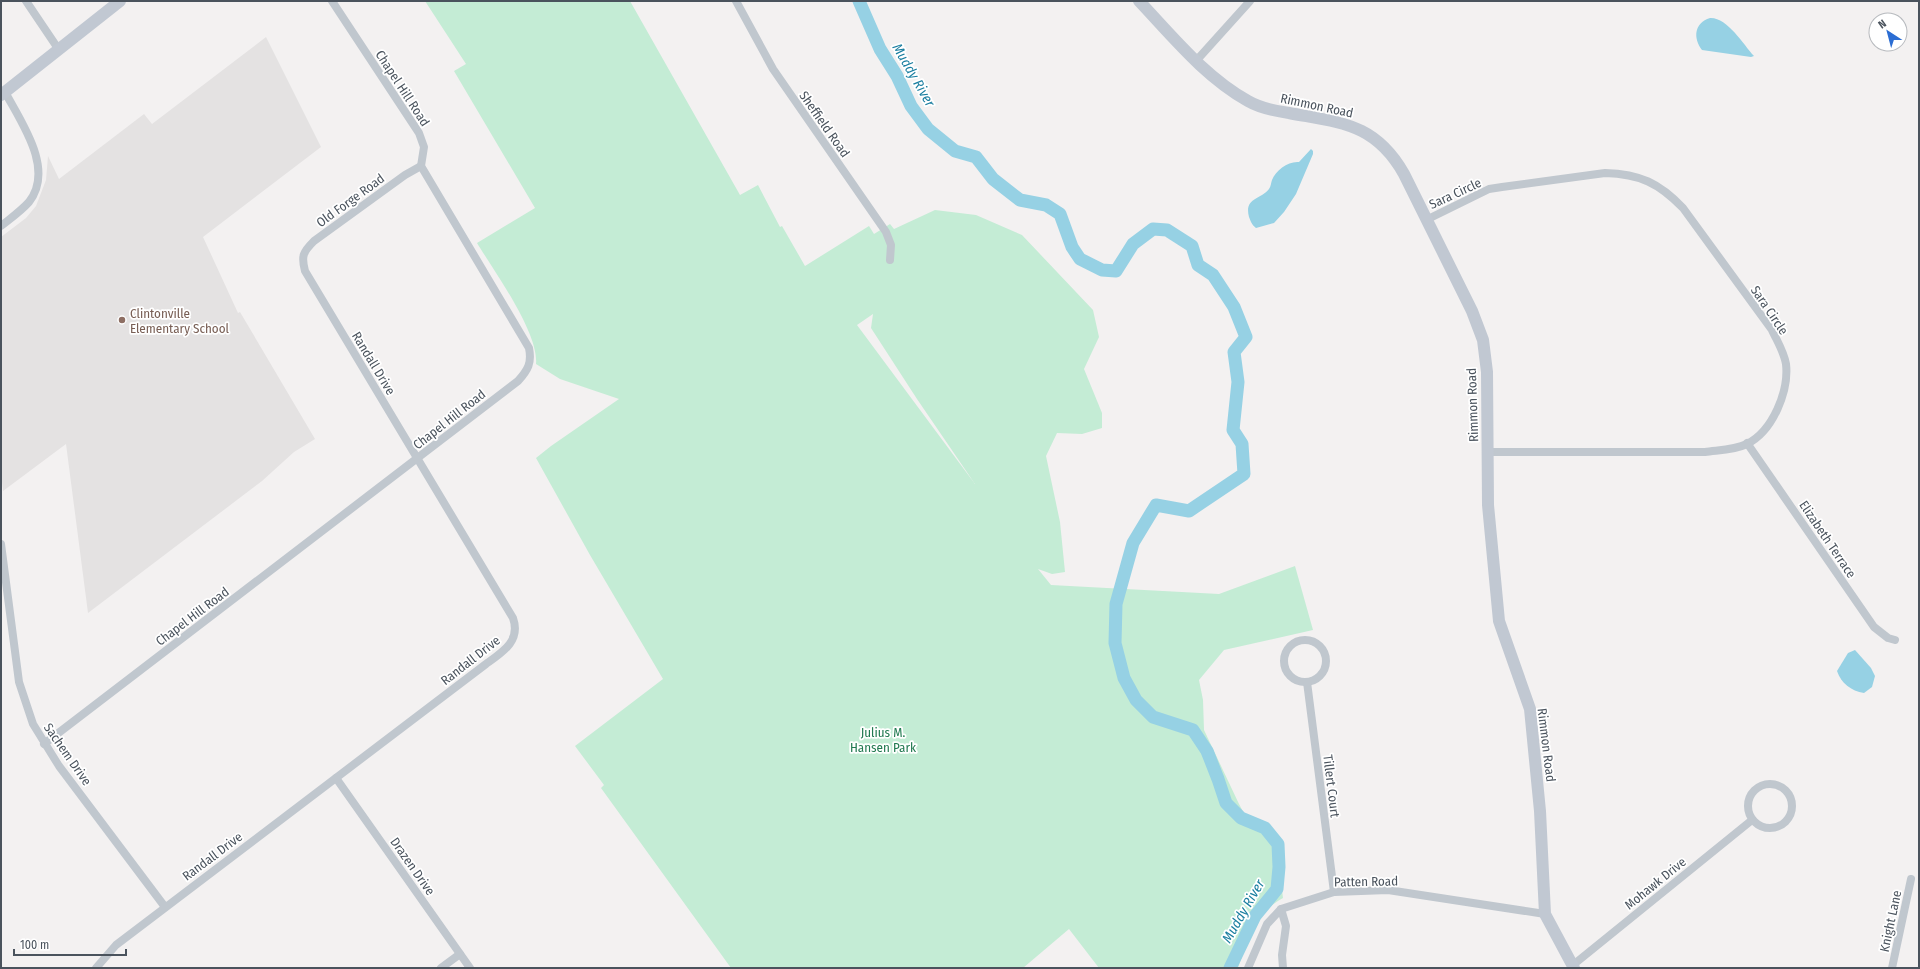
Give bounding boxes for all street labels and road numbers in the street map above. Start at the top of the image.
street label: Chapel Hill Road [372,47,433,129]
street label: Sheffield Road [796,88,853,160]
street label: Rimmon Road [1279,90,1355,121]
street label: Old Forge Road [313,171,387,230]
street label: Sara Circle [1427,175,1484,212]
street label: Sara Circle [1748,283,1791,338]
street label: Randall Drive [349,329,398,397]
street label: Rimmon Road [1464,368,1481,442]
street label: Chapel Hill Road [410,387,488,452]
street label: Elizabeth Terrace [1796,498,1859,581]
street label: Chapel Hill Road [153,584,232,649]
street label: Randall Drive [438,633,503,688]
street label: Rimmon Road [1535,707,1558,783]
street label: Sachem Drive [41,720,94,788]
street label: Tillert Court [1320,754,1343,819]
street label: Randall Drive [180,829,245,884]
street label: Drazen Drive [387,835,438,898]
street label: Mohawk Drive [1622,854,1689,913]
street label: Patten Road [1334,873,1398,890]
street label: Knight Lane [1877,889,1904,953]

